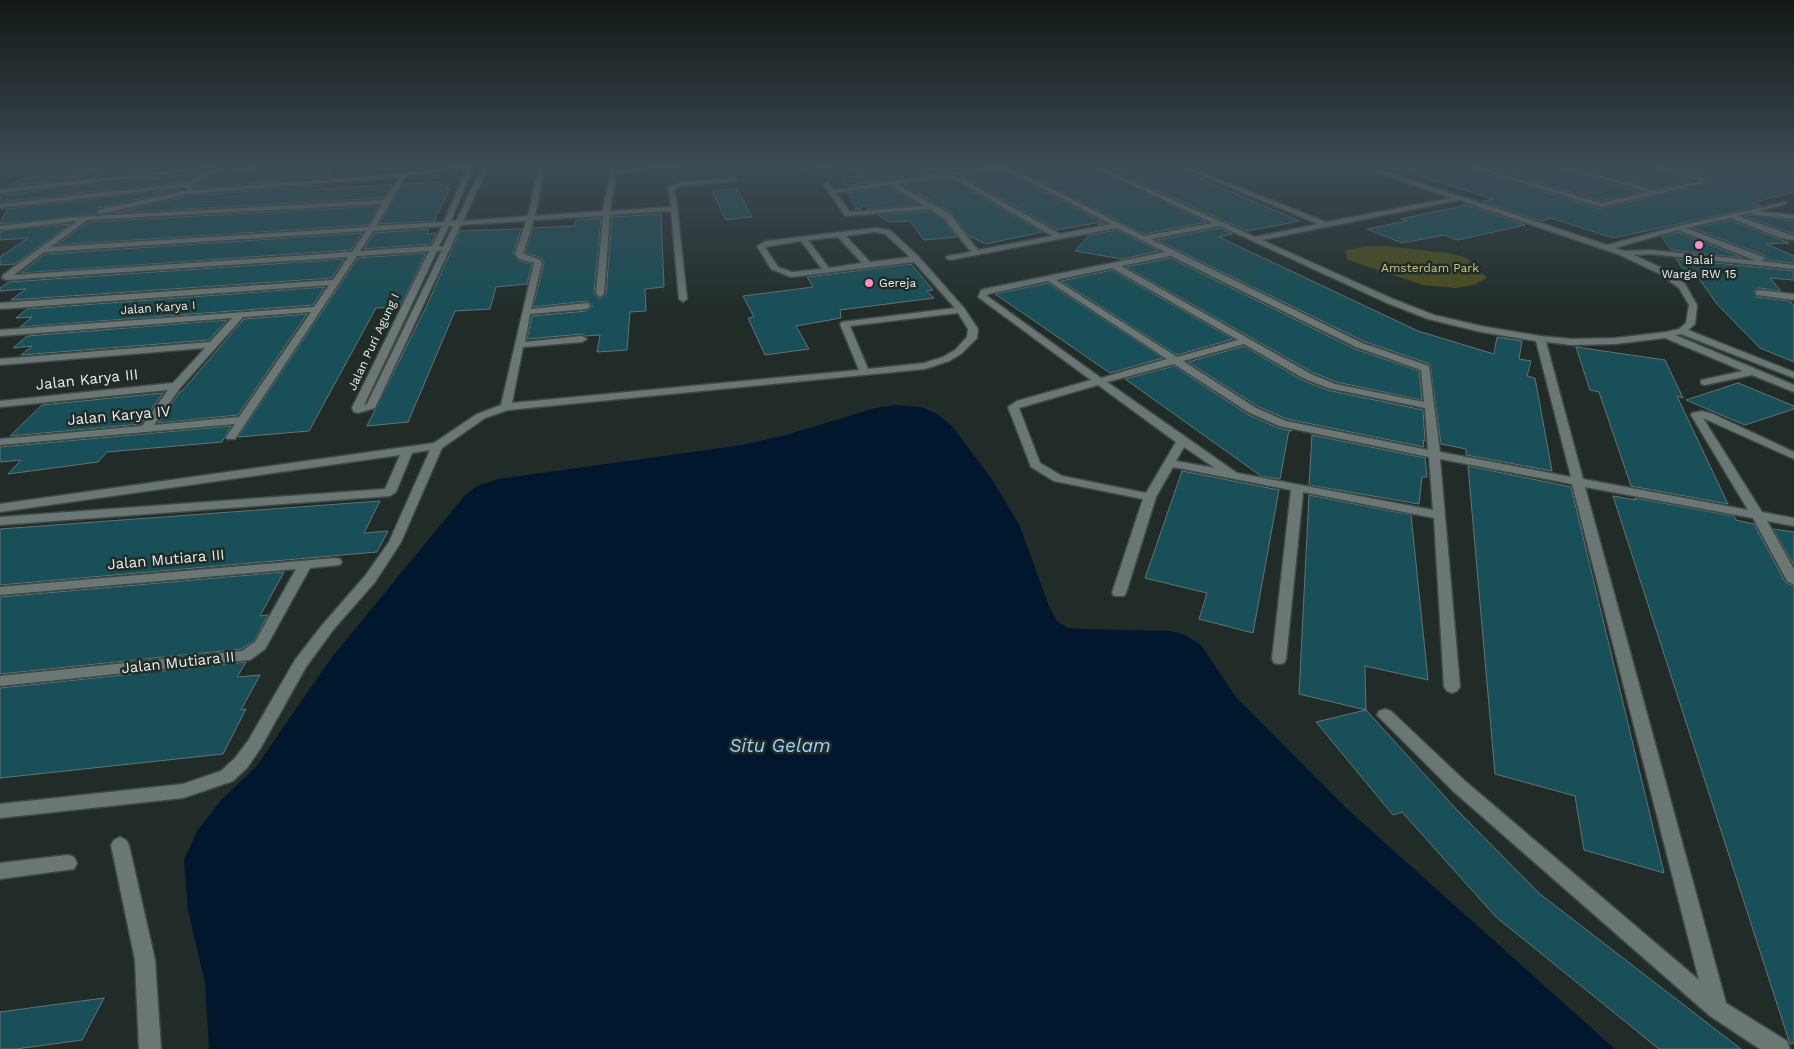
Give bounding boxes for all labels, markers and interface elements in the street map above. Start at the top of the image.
marker: Balai Warga RW 15 [1693,239,1705,251]
place label: Balai Warga RW 15 [1662,253,1736,281]
park label: Amsterdam Park [1381,261,1479,275]
place label: Gereja [879,276,916,290]
marker: Gereja [863,277,875,289]
street label: Jalan Puri Agung I [345,291,403,393]
street label: Jalan Karya I [120,298,196,318]
street label: Jalan Karya III [35,366,139,394]
street label: Jalan Karya IV [67,403,171,429]
street label: Jalan Mutiara III [107,546,225,574]
street label: Jalan Mutiara II [121,648,235,678]
water label: Situ Gelam [729,735,831,757]

